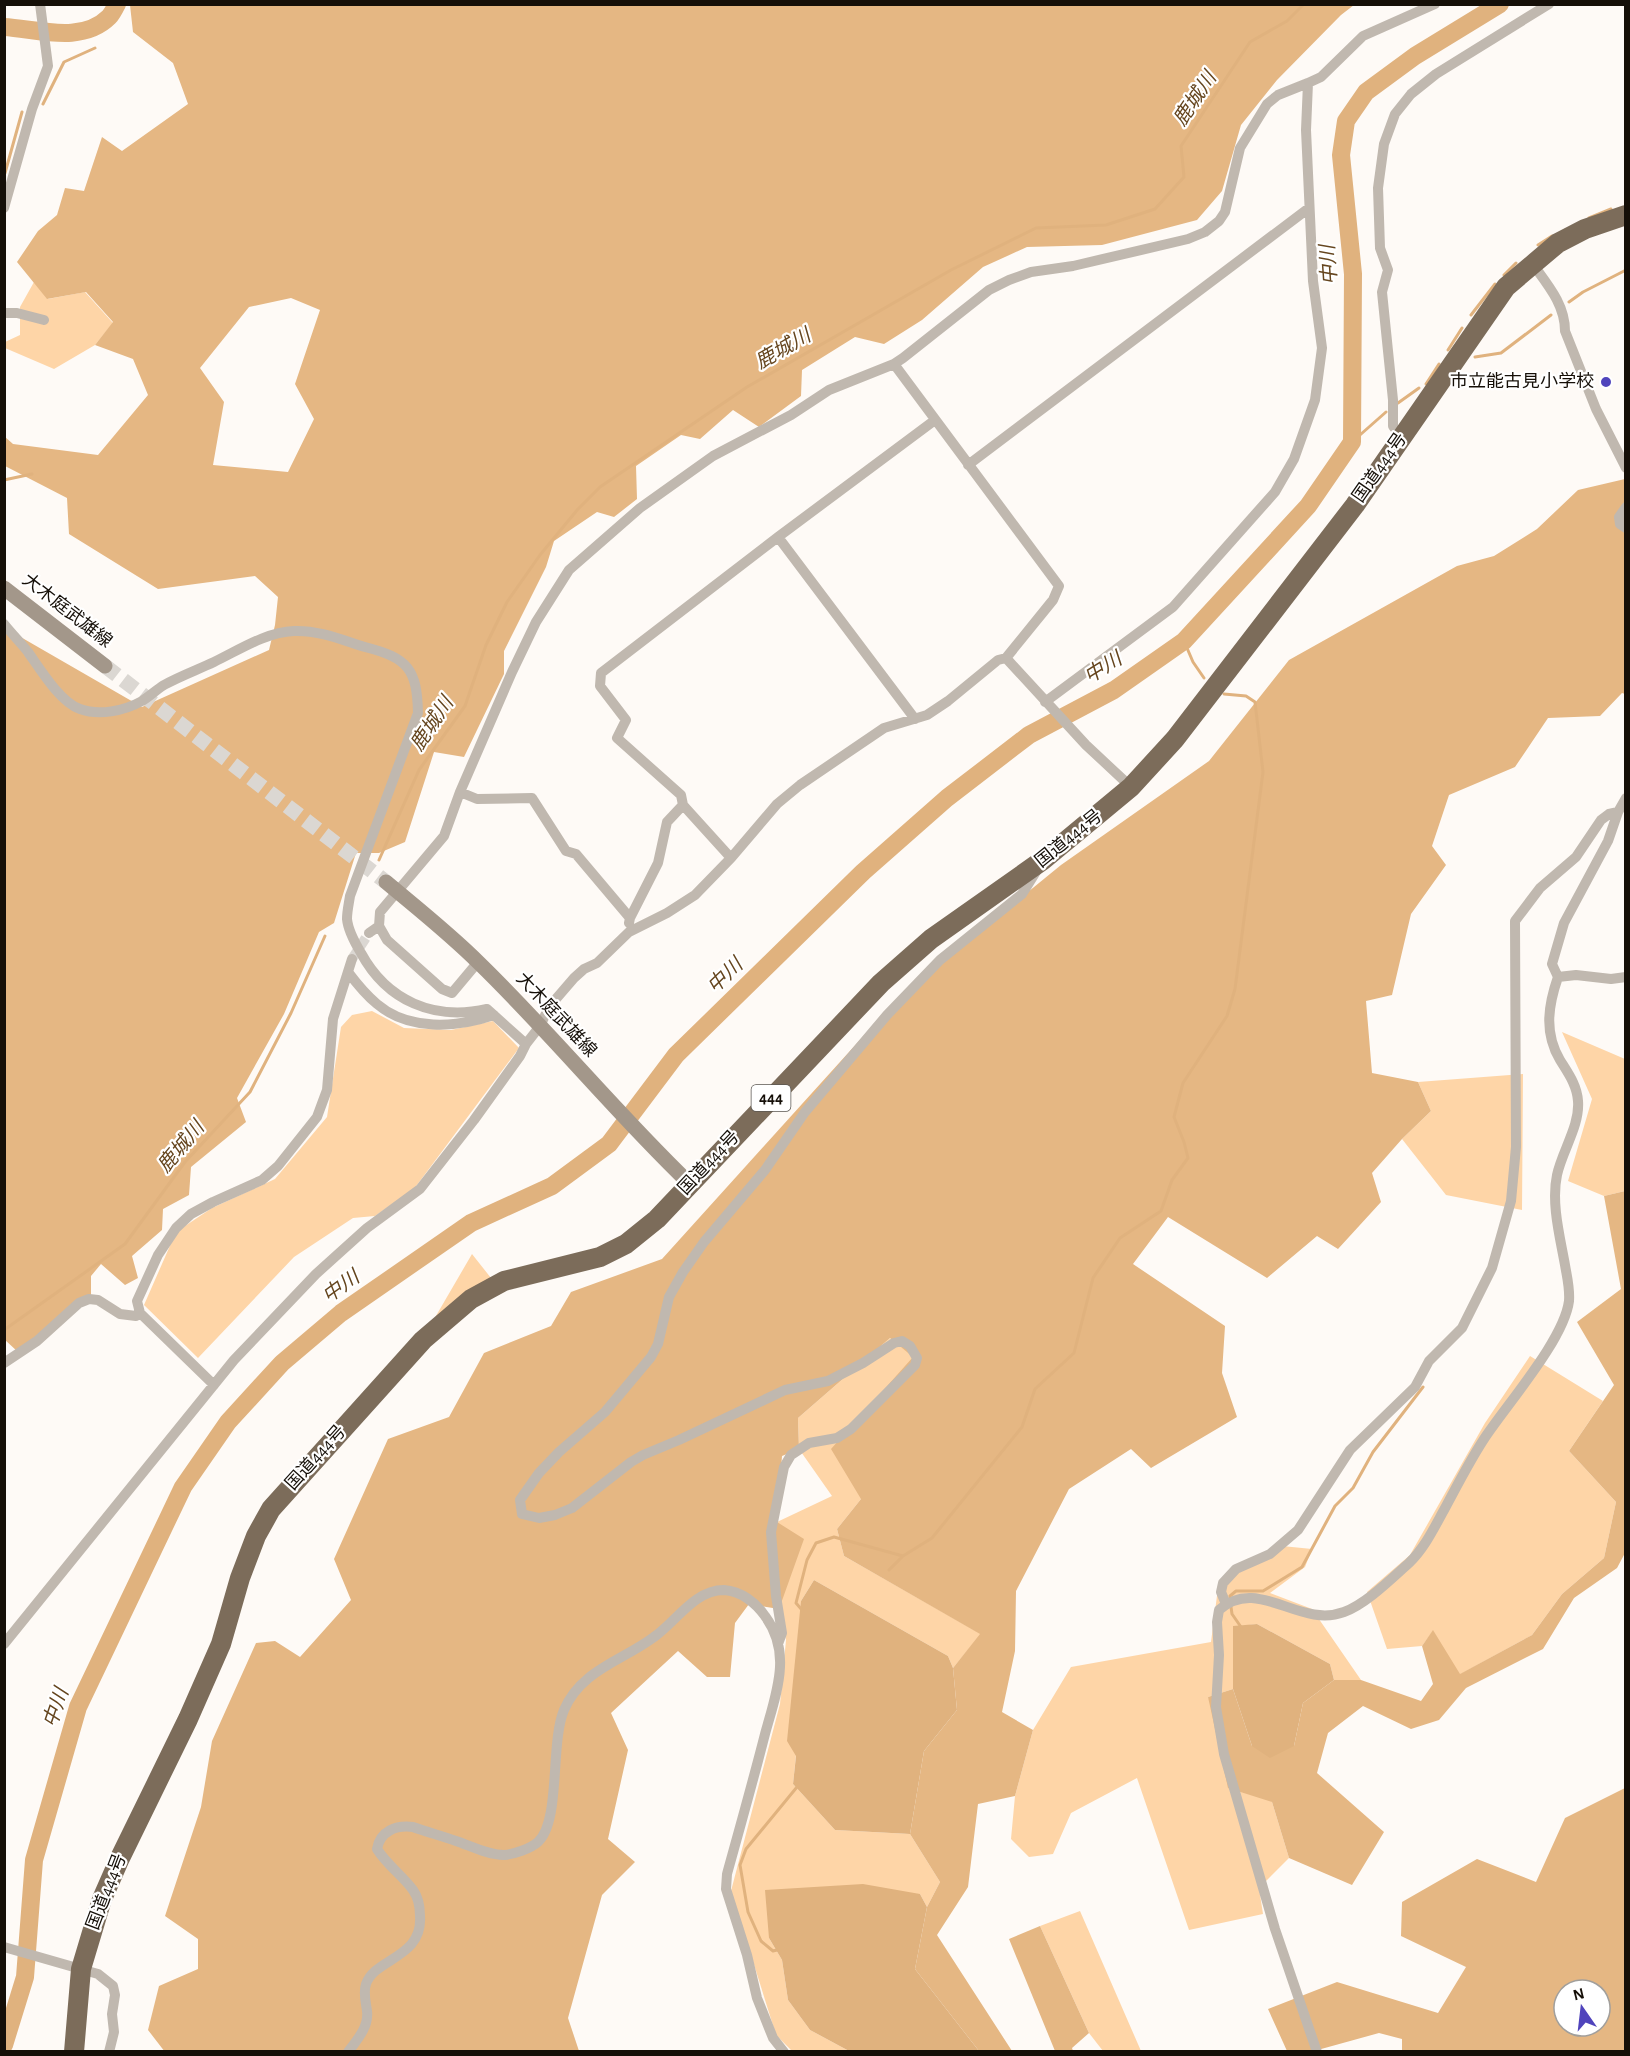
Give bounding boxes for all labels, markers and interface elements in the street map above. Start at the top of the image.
water label: 鹿城川 [1169,66,1221,129]
water label: 中川 [1316,242,1340,286]
water label: 鹿城川 [752,323,816,373]
place label: 市立能古見小学校 [1450,371,1594,391]
marker: 市立能古見小学校 [1599,375,1613,389]
street label: 国道444号 [1348,429,1410,506]
street label: 大木庭武雄線 [19,569,116,651]
water label: 中川 [1080,647,1127,687]
water label: 鹿城川 [406,691,458,754]
street label: 国道444号 [1031,805,1106,871]
water label: 中川 [703,953,748,997]
street label: 大木庭武雄線 [513,968,601,1061]
road number: 444 [752,1085,790,1111]
water label: 鹿城川 [153,1115,209,1176]
street label: 国道444号 [674,1126,743,1198]
water label: 中川 [318,1265,365,1307]
street label: 国道444号 [281,1421,349,1494]
water label: 中川 [39,1684,73,1730]
street label: 国道444号 [82,1851,130,1933]
north arrow [1552,1978,1612,2038]
text: N [1571,1985,1586,2004]

